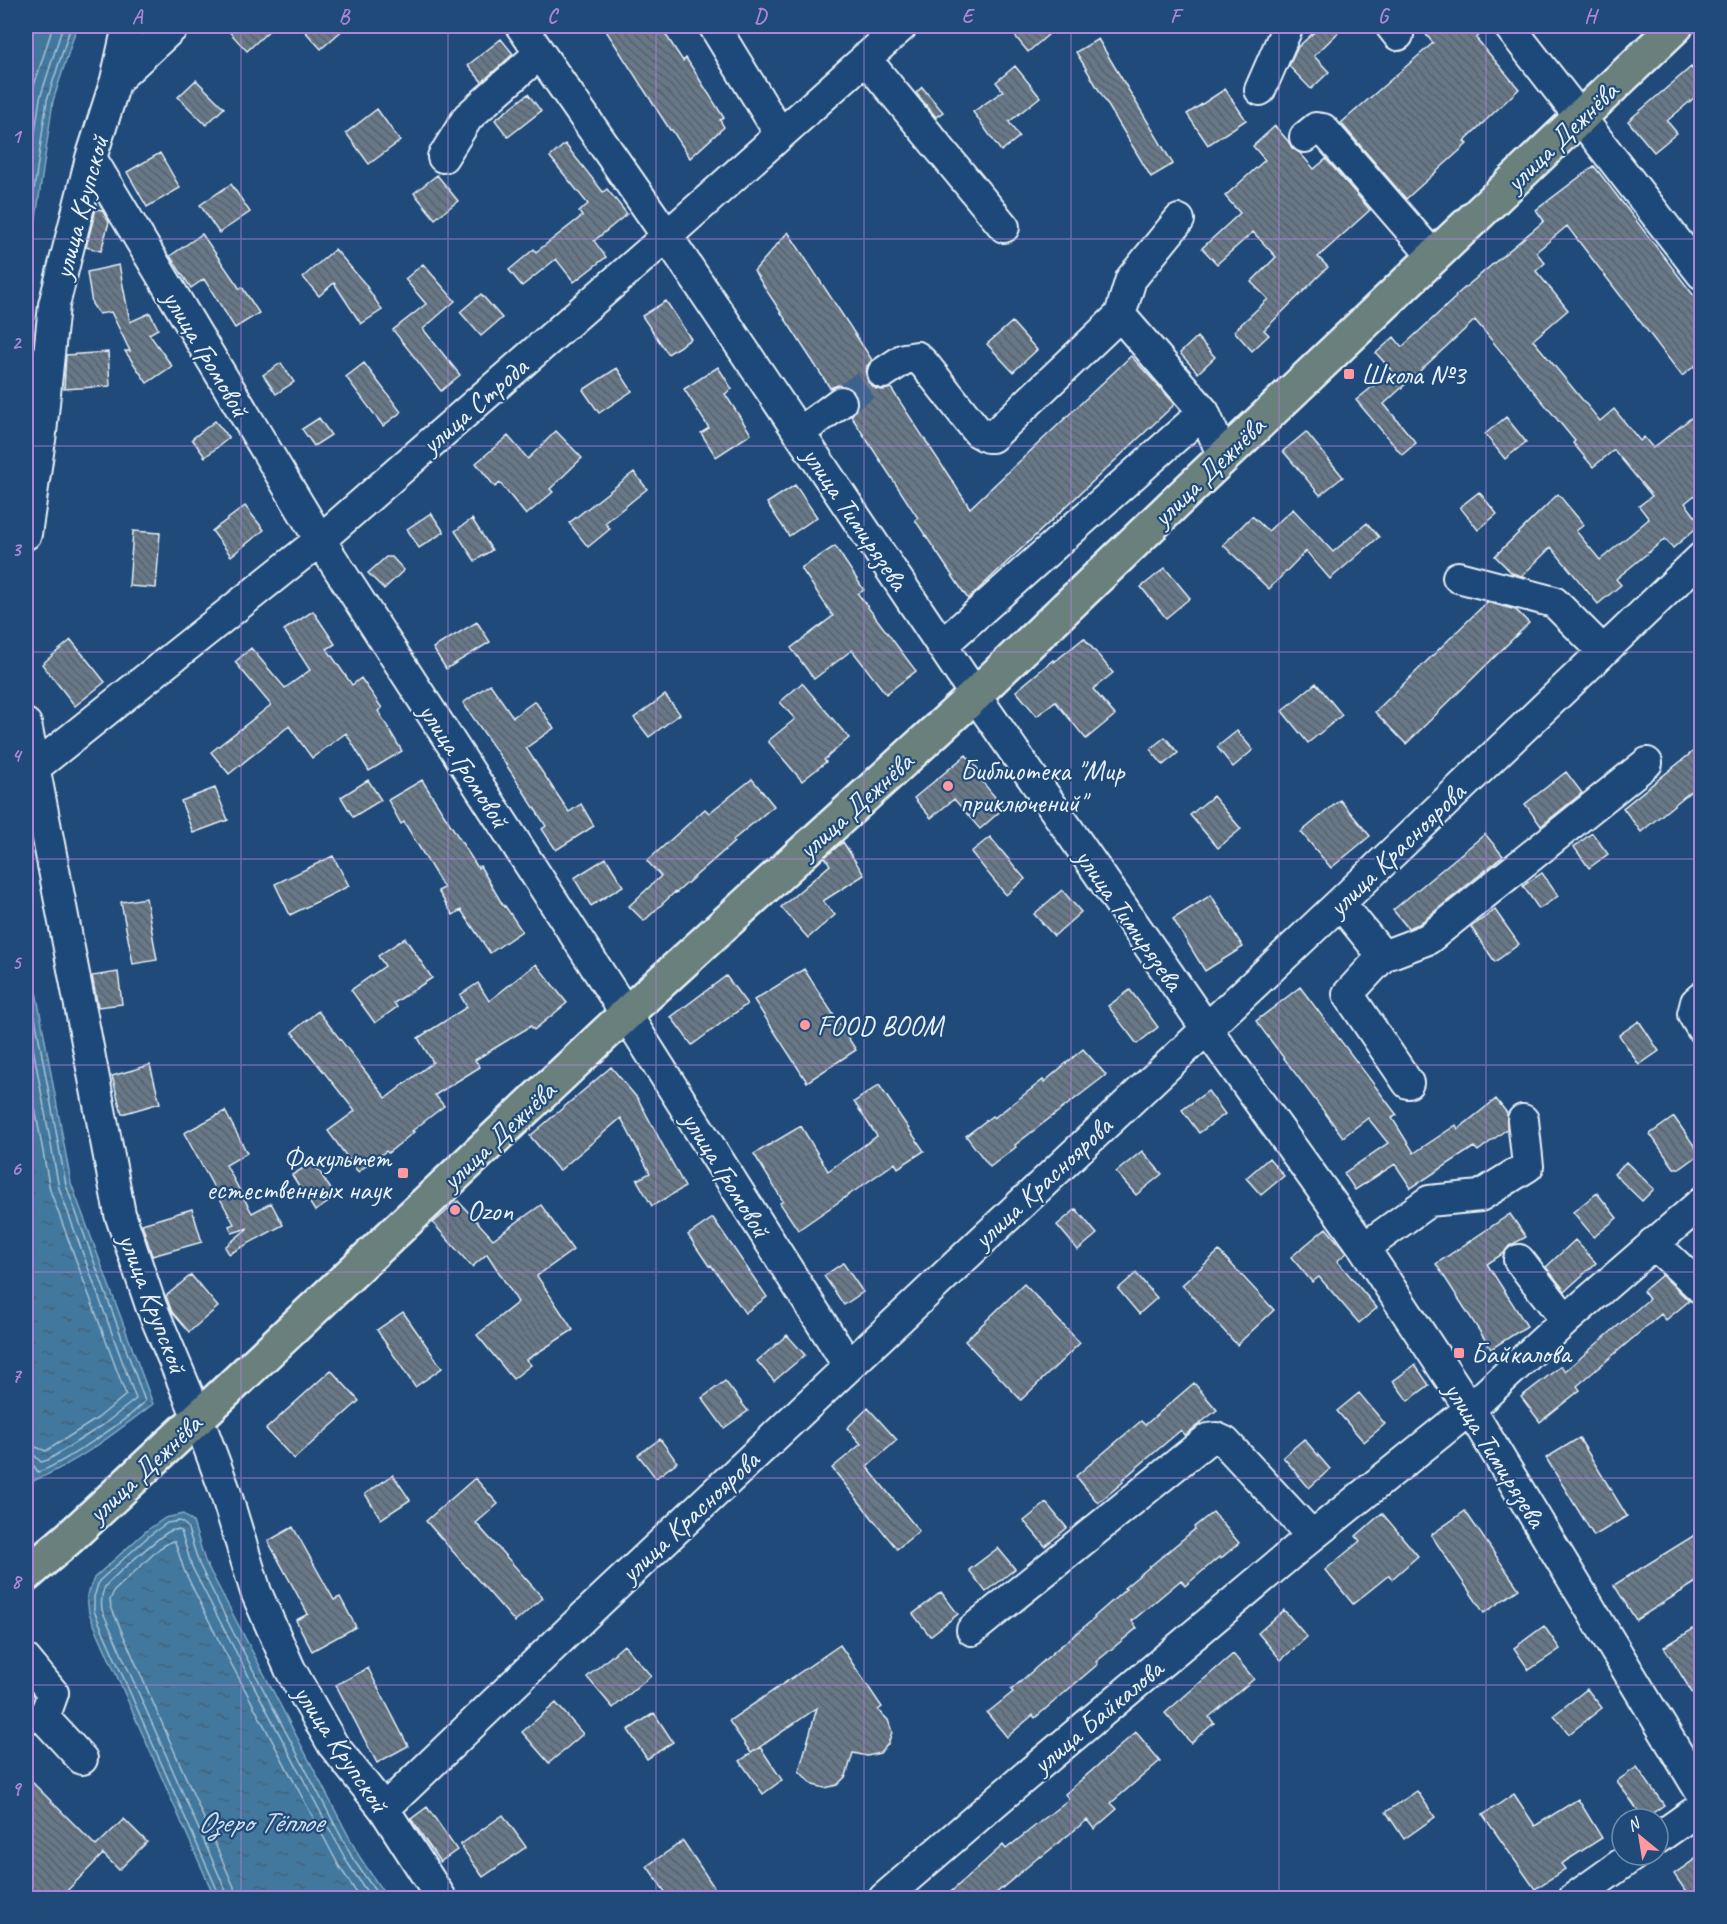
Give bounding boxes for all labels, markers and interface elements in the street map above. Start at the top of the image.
text: A [132,4,144,29]
text: B [339,4,351,29]
text: C [547,4,559,29]
text: D [754,4,768,29]
text: E [962,4,976,29]
text: F [1170,4,1184,29]
text: G [1378,4,1391,29]
text: H [1584,4,1599,29]
street label: улица Дежнёва [1496,73,1627,200]
text: 1 [12,124,23,149]
street label: улица Крупской [44,130,117,285]
street label: улица Громовой [154,281,259,424]
text: 2 [12,330,23,355]
street label: улица Строда [412,348,536,463]
place label: Школа №3 [1361,357,1468,392]
marker: Школа №3 [1342,367,1356,381]
street label: улица Дежнёва [1143,408,1274,535]
street label: улица Тимирязева [794,438,917,598]
text: 3 [12,537,23,562]
street label: улица Громовой [410,694,519,836]
text: 4 [12,743,24,768]
street label: улица Дежнёва [789,743,922,868]
place label: Библиотека "Мир приключений" [960,753,1126,820]
street label: улица Красноярова [1319,774,1474,925]
marker: Библиотека "Мир приключений" [941,779,955,793]
street label: улица Тимирязева [1067,840,1192,999]
text: 5 [12,950,23,975]
place label: FOOD BOOM [817,1008,946,1043]
marker: FOOD BOOM [798,1018,812,1032]
street label: улица Дежнёва [432,1072,564,1199]
street label: улица Громовой [673,1103,780,1245]
street label: улица Красноярова [964,1108,1121,1257]
place label: Факультет естественных наук [206,1140,393,1207]
text: 6 [11,1156,22,1181]
marker: Факультет естественных наук [396,1166,410,1180]
place label: Ozon [467,1193,513,1228]
marker: Ozon [448,1203,462,1217]
street label: улица Крупской [110,1226,197,1379]
place label: Байкалова [1471,1336,1573,1371]
marker: Байкалова [1452,1346,1466,1360]
text: 7 [12,1363,23,1388]
street label: улица Тимирязева [1436,1373,1555,1535]
street label: улица Дежнёва [78,1405,210,1532]
street label: улица Красноярова [611,1442,768,1591]
text: 8 [12,1569,24,1594]
street label: улица Байкалова [1023,1650,1172,1783]
street label: улица Крупской [285,1676,398,1820]
text: 9 [12,1776,23,1801]
water label: Озеро Тёплое [197,1803,327,1841]
north arrow [1610,1807,1670,1867]
text: N [1624,1812,1645,1836]

